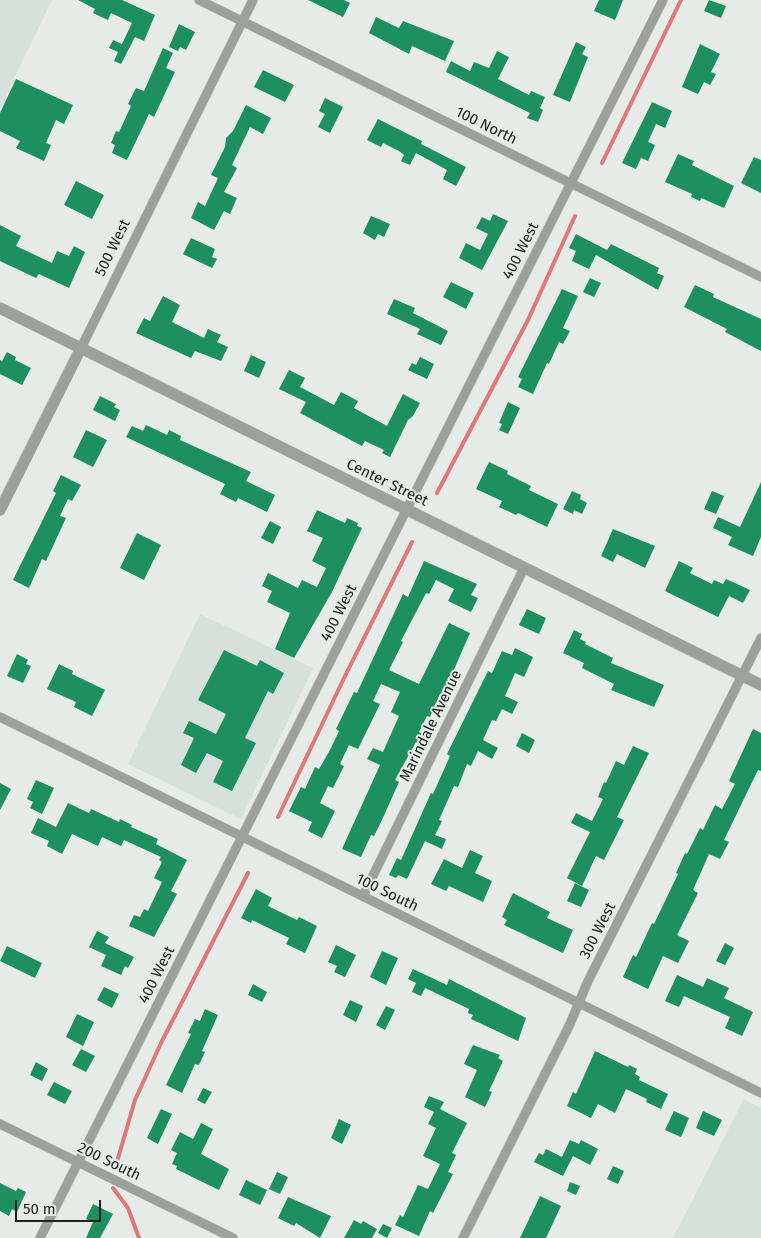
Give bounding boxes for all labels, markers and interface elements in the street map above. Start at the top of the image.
street label: 100 North [452,103,520,149]
street label: 500 West [92,217,134,279]
street label: 400 West [499,220,543,282]
street label: Center Street [343,455,431,511]
street label: 400 West [317,582,361,644]
street label: Marindale Avenue [396,667,466,785]
street label: 100 South [353,870,421,916]
street label: 300 West [576,900,620,962]
street label: 400 West [135,944,179,1006]
street label: 200 South [74,1139,144,1185]
scale bar [18,1190,104,1222]
text: 50 m [23,1200,56,1218]

